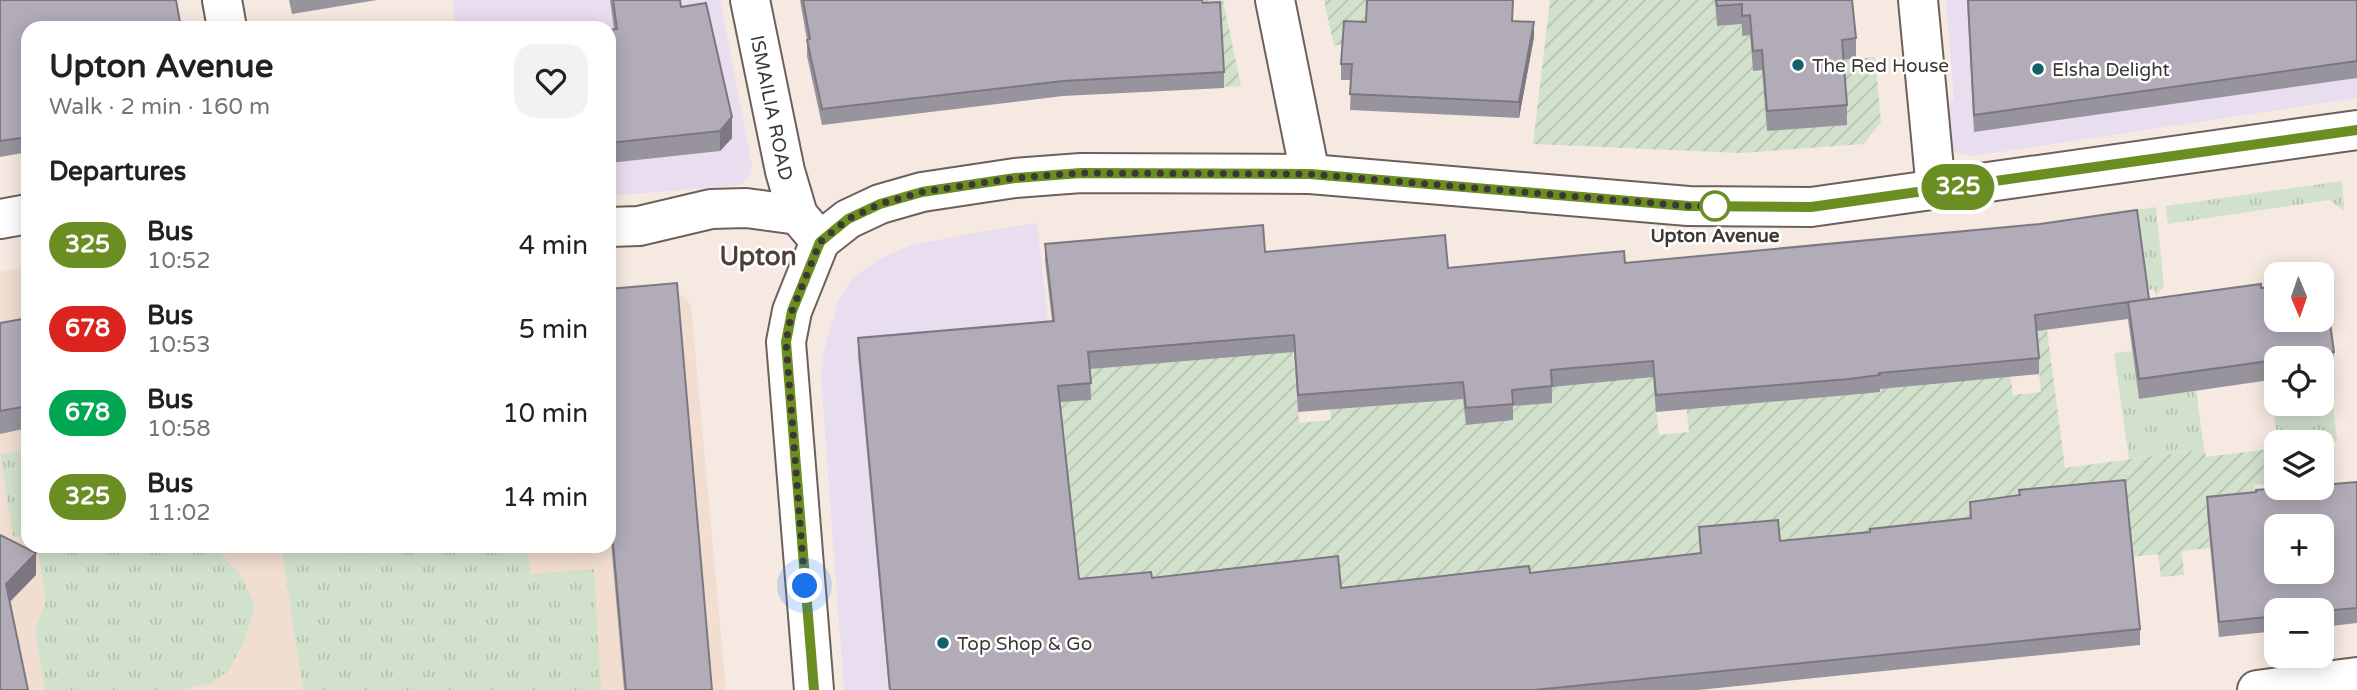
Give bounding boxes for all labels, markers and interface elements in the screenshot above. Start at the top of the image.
street label: ISMAILIA ROAD [745,33,797,183]
button: heart [514,44,588,118]
text: Upton Avenue [49,47,273,86]
place label: The Red House [1812,55,1949,77]
marker: The Red House [1790,57,1806,73]
place label: Elsha Delight [2052,59,2170,81]
marker: Elsha Delight [2030,61,2046,77]
text: Walk · 2 min · 160 m [49,93,270,121]
text: Departures [49,156,186,187]
line badge: 325 [1918,164,1998,210]
text: 325 [1935,172,1981,201]
marker: Upton Avenue [1700,191,1730,221]
text: Bus [147,216,193,247]
place label: Upton Avenue [1650,225,1780,248]
text: 325 [65,230,110,259]
text: 4 min [519,230,588,261]
district label: Upton [720,241,796,272]
text: 10:52 [147,247,211,275]
north arrow [2264,262,2334,332]
map controls [2264,262,2334,668]
text: Bus [147,300,193,331]
text: 678 [65,314,110,343]
text: 5 min [519,314,588,345]
text: 10:53 [147,331,211,359]
button: locate [2264,346,2334,416]
text: Bus [147,384,193,415]
text: 678 [65,398,110,427]
text: 10 min [502,398,588,429]
text: 10:58 [147,415,211,443]
button: layers [2264,430,2334,500]
text: Bus [147,468,193,499]
text: 325 [65,482,110,511]
text: 14 min [502,482,588,513]
text: 11:02 [147,499,211,527]
button: + [2264,514,2334,584]
your location [787,568,822,603]
button: − [2264,598,2334,668]
place label: Top Shop & Go [957,633,1092,655]
marker: Top Shop & Go [935,635,951,651]

